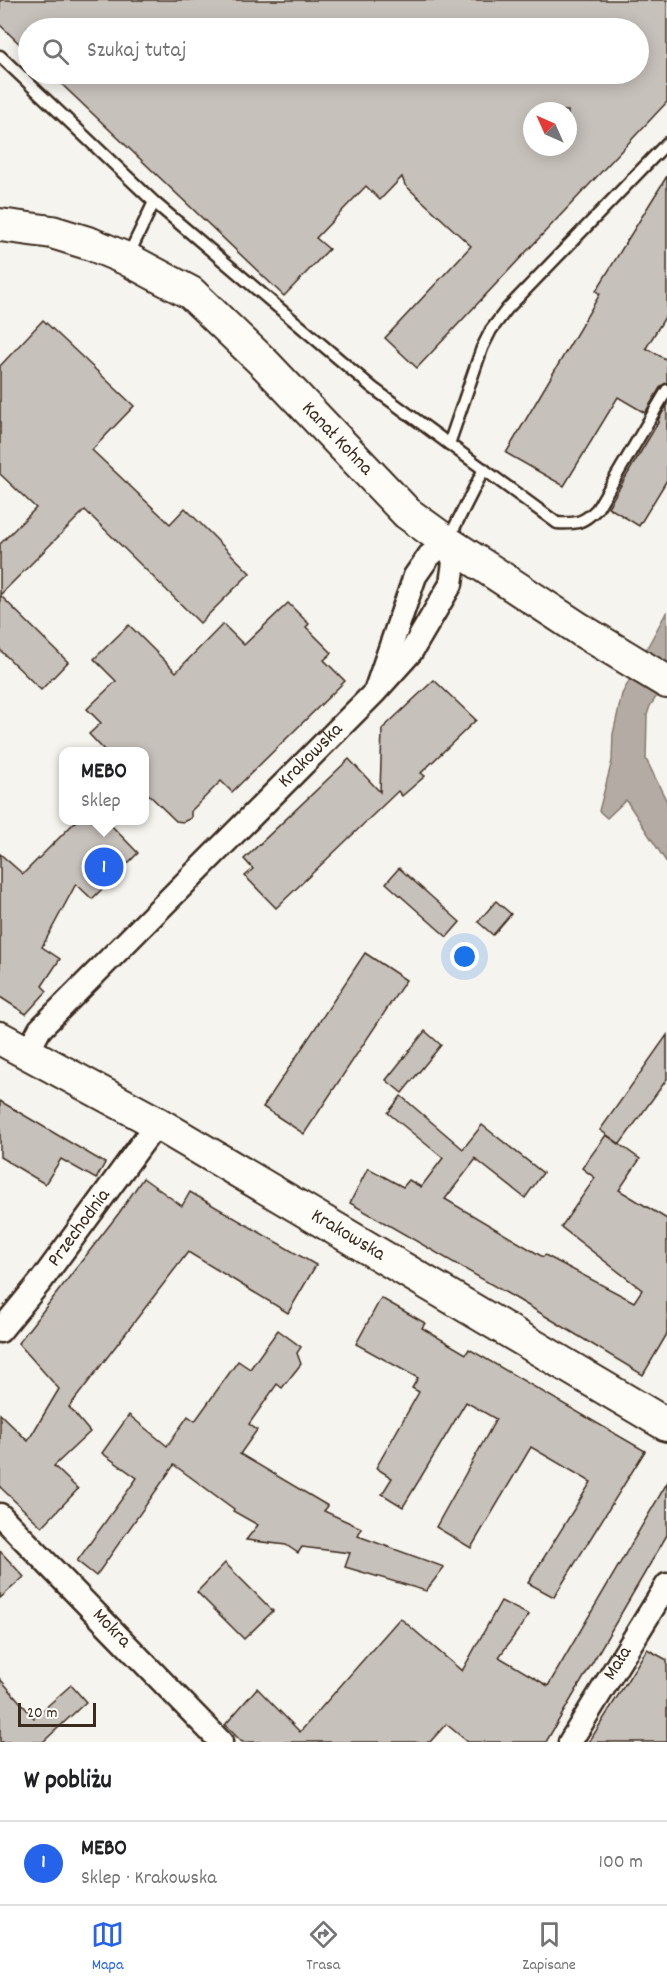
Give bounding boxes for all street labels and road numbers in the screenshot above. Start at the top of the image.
street label: Kanał Kohna [294,396,379,483]
street label: Krakowska [272,717,351,795]
street label: Przechodnia [42,1183,118,1273]
street label: Krakowska [305,1203,391,1269]
street label: Mokra [85,1603,137,1655]
street label: Mała [597,1641,640,1686]

